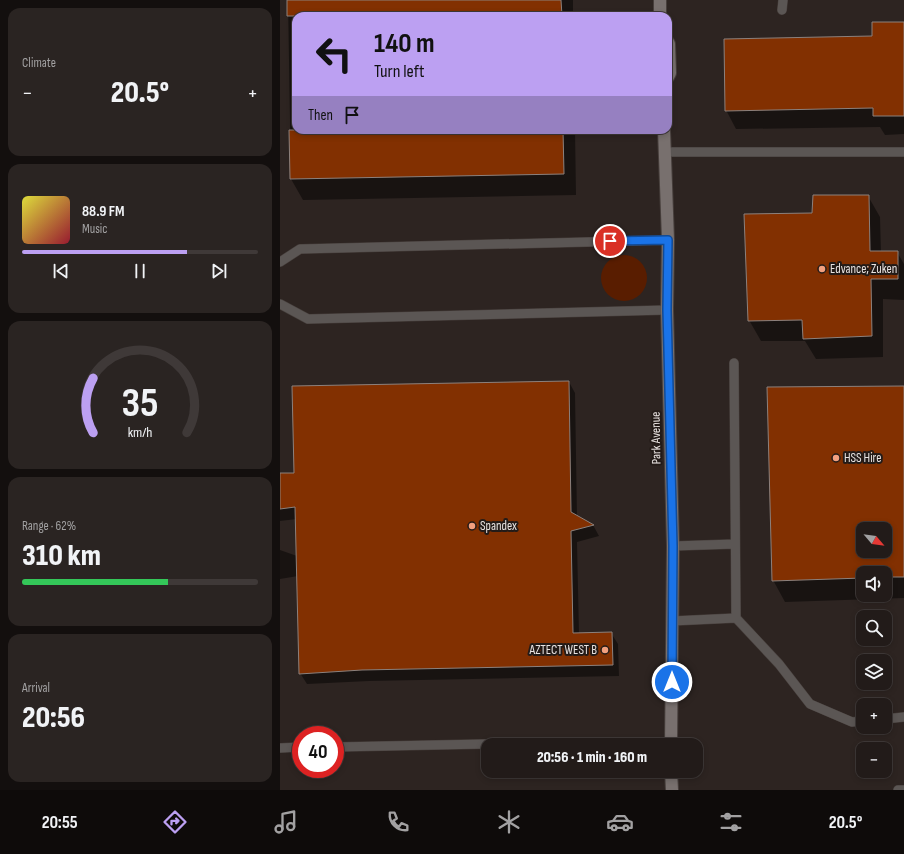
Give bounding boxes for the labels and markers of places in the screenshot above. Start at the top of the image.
pin [593,224,627,258]
place label: Edvance; Zuken [830,261,897,277]
marker: Edvance; Zuken [817,264,827,274]
place label: HSS Hire [844,450,881,466]
marker: HSS Hire [831,453,841,463]
place label: Spandex [480,518,517,534]
marker: Spandex [467,521,477,531]
place label: AZTECT WEST B [528,642,597,658]
marker: AZTECT WEST B [600,645,610,655]

